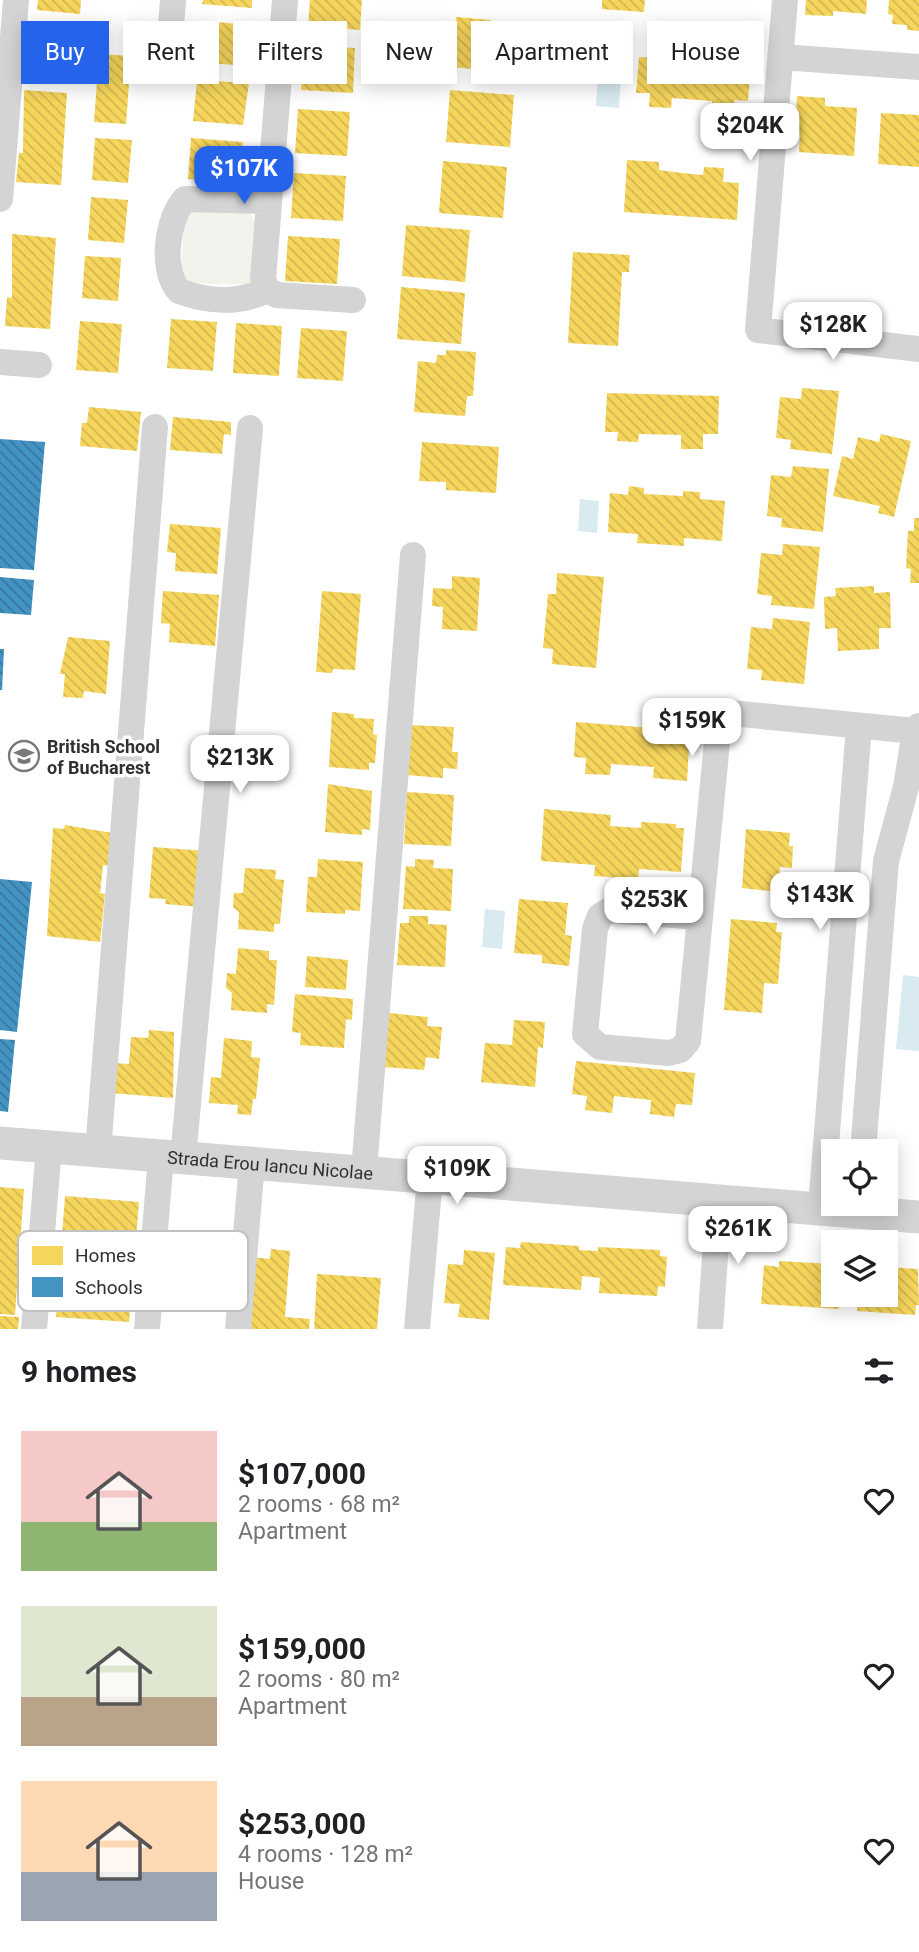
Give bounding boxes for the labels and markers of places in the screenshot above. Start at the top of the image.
pin: $204K [701,104,799,163]
pin: $107K [195,146,293,206]
pin: $128K [784,302,882,362]
pin: $159K [643,698,741,758]
place label: British School of Bucharest [47,736,160,778]
pin: $213K [191,736,289,795]
school or university icon: British School of Bucharest [7,739,41,773]
pin: $143K [771,872,869,932]
pin: $253K [605,878,703,937]
pin: $109K [408,1146,506,1206]
pin: $261K [689,1206,787,1266]

